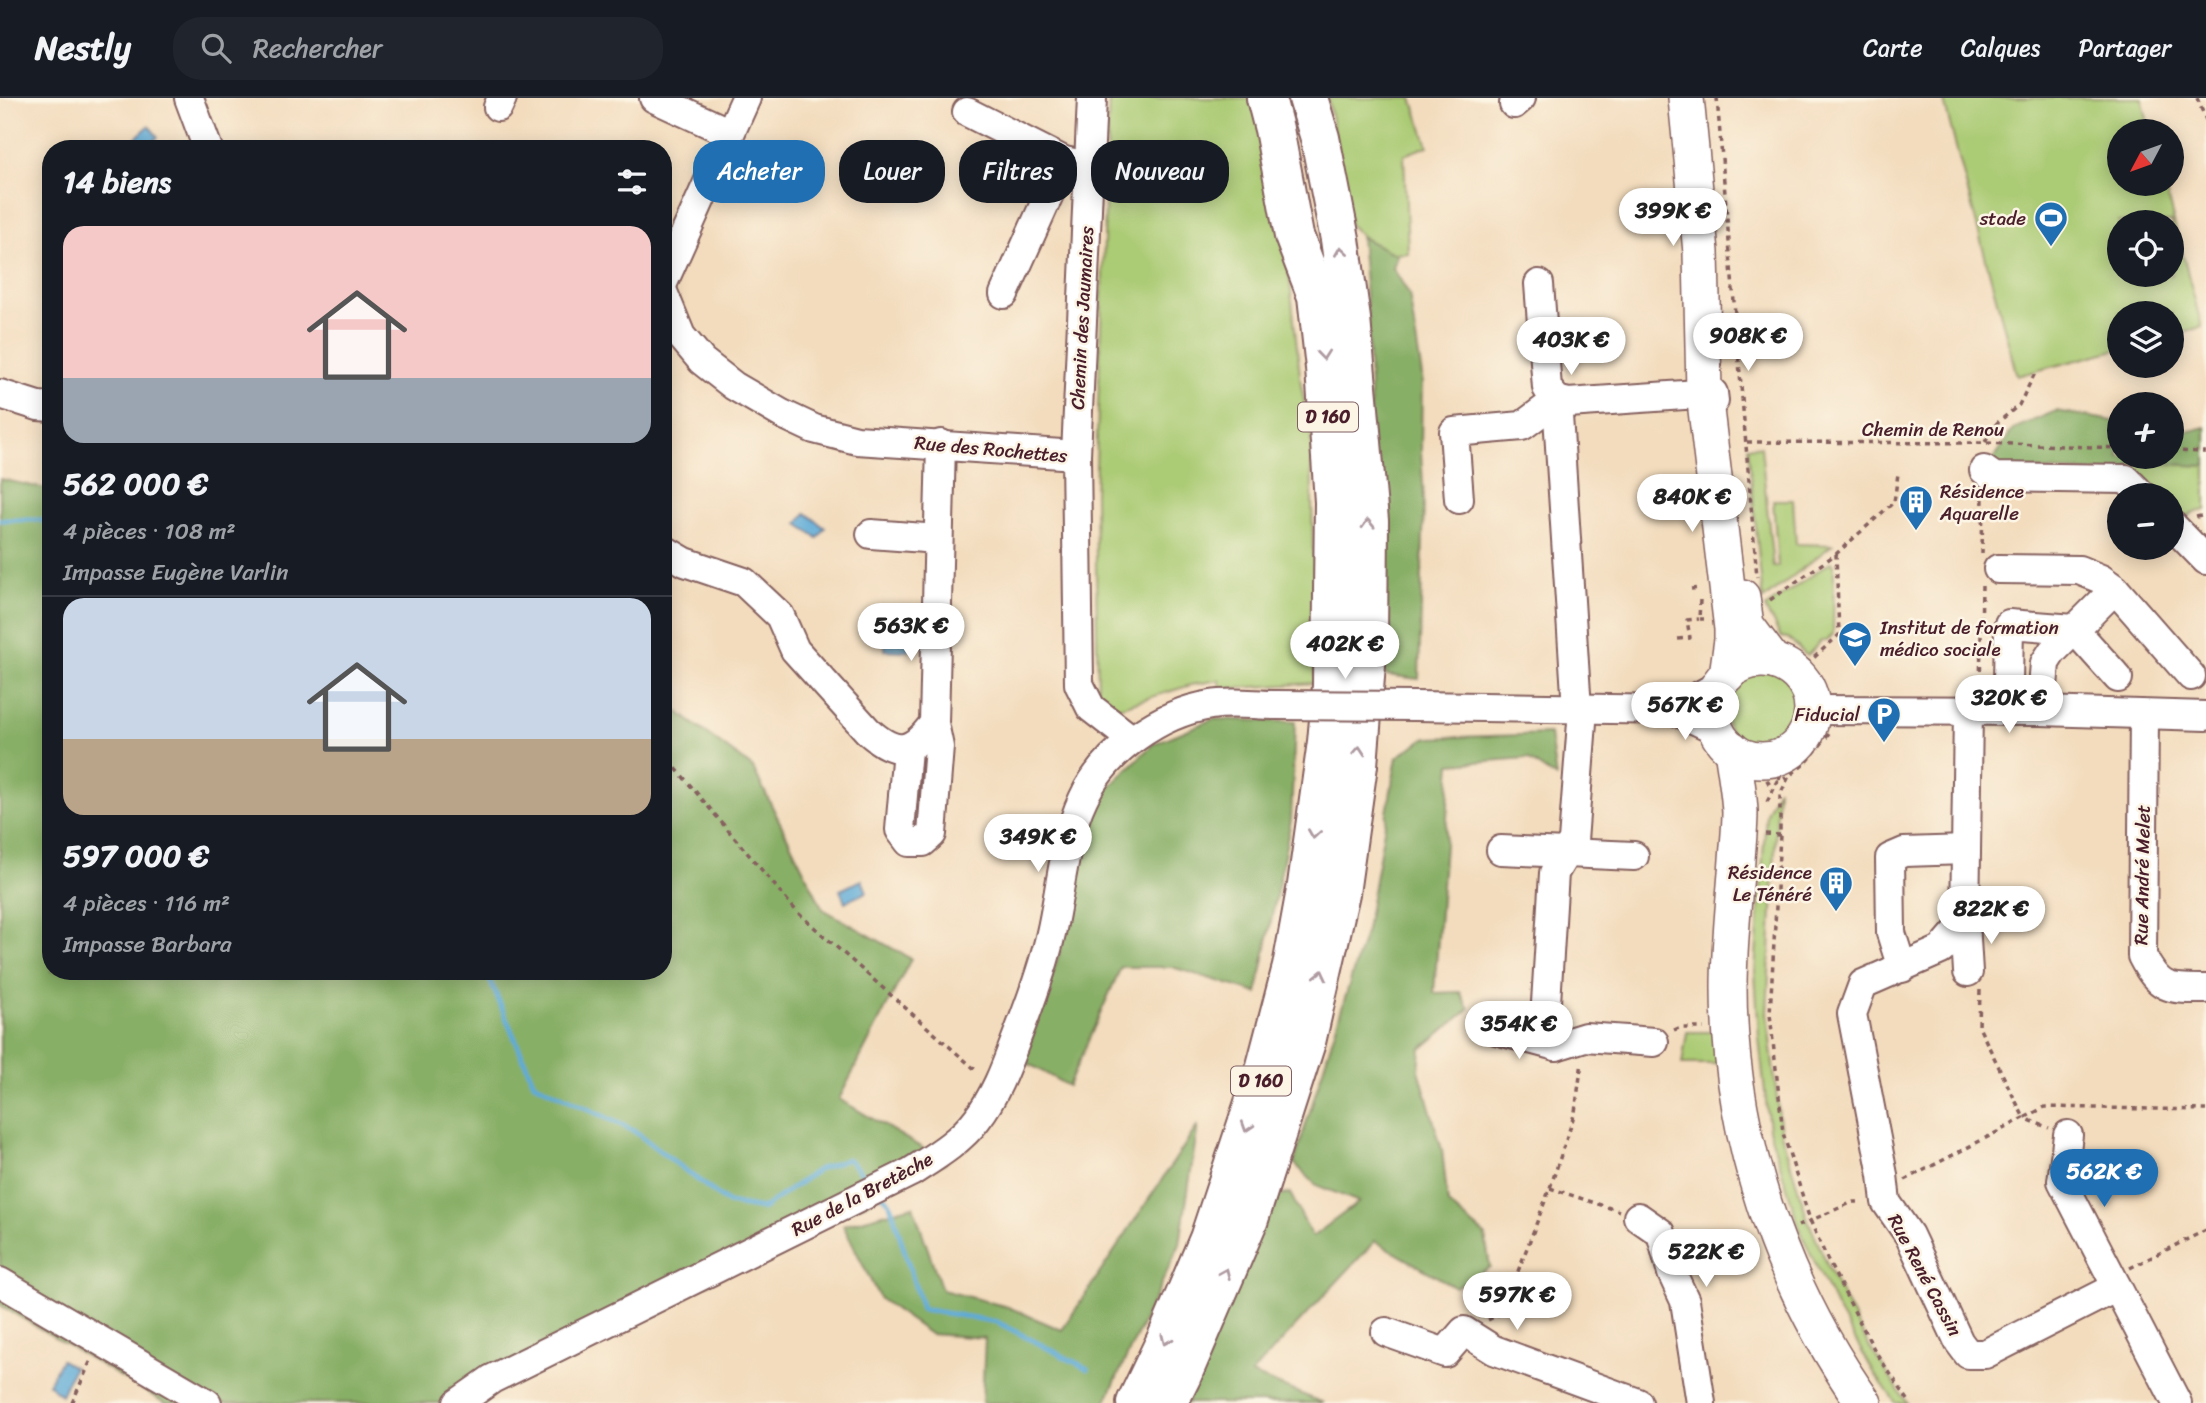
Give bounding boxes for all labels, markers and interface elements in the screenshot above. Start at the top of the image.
search box [173,17,663,80]
text: Nestly [35,19,131,77]
text: Rechercher [253,25,383,71]
text: Carte [1863,27,1923,69]
text: Calques [1961,27,2040,69]
text: Partager [2078,27,2171,69]
icon: search [197,29,235,67]
north arrow [2107,119,2184,196]
map controls [2107,119,2184,560]
chip: Acheter [693,140,825,203]
chip: Louer [839,140,945,203]
chip: Filtres [959,140,1077,203]
chip: Nouveau [1091,140,1229,203]
text: 14 biens [63,155,171,209]
icon: filters [613,163,651,201]
pin: 399K € [1616,188,1730,248]
text: 399K € [1635,190,1711,231]
sports icon: stade [2032,199,2070,248]
place label: stade [1979,202,2026,235]
button: locate [2107,210,2184,287]
street label: Chemin des Jaumaires [1061,225,1103,411]
one-way arrow [1334,245,1349,257]
icon: home [294,272,420,398]
button: layers [2107,301,2184,378]
pin: 908K € [1691,314,1805,373]
text: 908K € [1709,315,1787,356]
pin: 403K € [1514,317,1628,377]
text: 403K € [1533,319,1609,360]
one-way arrow [1316,349,1331,361]
button: + [2107,392,2184,469]
road number: D 160 [1298,402,1358,432]
street label: Chemin de Renou [1862,413,2004,446]
street label: Rue des Rochettes [913,426,1069,472]
text: 562 000 € [63,457,208,511]
pin: 840K € [1635,474,1749,534]
place label: Résidence Aquarelle [1939,475,2024,530]
text: 840K € [1653,476,1731,517]
building icon: Résidence Aquarelle [1897,483,1935,532]
button: − [2107,483,2184,560]
text: 4 pièces · 108 m² [63,511,235,552]
one-way arrow [1361,518,1376,529]
text: Impasse Eugène Varlin [63,552,289,593]
pin: 563K € [854,603,968,663]
text: 563K € [874,605,948,646]
place label: Institut de formation médico sociale [1879,611,2059,666]
school or university icon: Institut de formation médico sociale [1836,619,1874,668]
pin: 402K € [1288,622,1402,681]
text: 402K € [1306,623,1384,664]
icon: home [294,644,420,770]
pin: 320K € [1952,676,2066,735]
text: 320K € [1971,677,2047,718]
pin: 567K € [1628,682,1742,742]
text: 567K € [1647,684,1723,725]
parking icon: Fiducial [1865,695,1903,744]
place label: Fiducial [1795,698,1861,731]
one-way arrow [1351,745,1366,756]
street label: Rue André Melet [2124,805,2160,945]
pin: 349K € [981,814,1095,874]
text: 349K € [1000,816,1076,857]
one-way arrow [1307,828,1322,840]
text: 597 000 € [63,829,209,883]
place label: Résidence Le Ténéré [1728,856,1812,911]
building icon: Résidence Le Ténéré [1817,864,1855,913]
text: 4 pièces · 116 m² [63,883,230,924]
pin: 822K € [1934,886,2048,946]
text: 822K € [1953,888,2029,929]
text: Impasse Barbara [63,924,232,965]
one-way arrow [1313,969,1327,981]
pin: 354K € [1462,1002,1576,1061]
text: 354K € [1481,1003,1557,1044]
road number: D 160 [1231,1066,1291,1096]
one-way arrow [1240,1121,1255,1133]
street label: Rue de la Bretèche [785,1143,939,1245]
pin: 562K € [2047,1150,2161,1209]
text: 562K € [2066,1151,2142,1192]
street label: Rue René Cassin [1879,1208,1971,1342]
pin: 522K € [1649,1230,1763,1289]
text: 522K € [1668,1231,1744,1272]
one-way arrow [1217,1268,1231,1280]
pin: 597K € [1460,1272,1574,1332]
text: 597K € [1479,1274,1555,1315]
one-way arrow [1160,1333,1174,1345]

